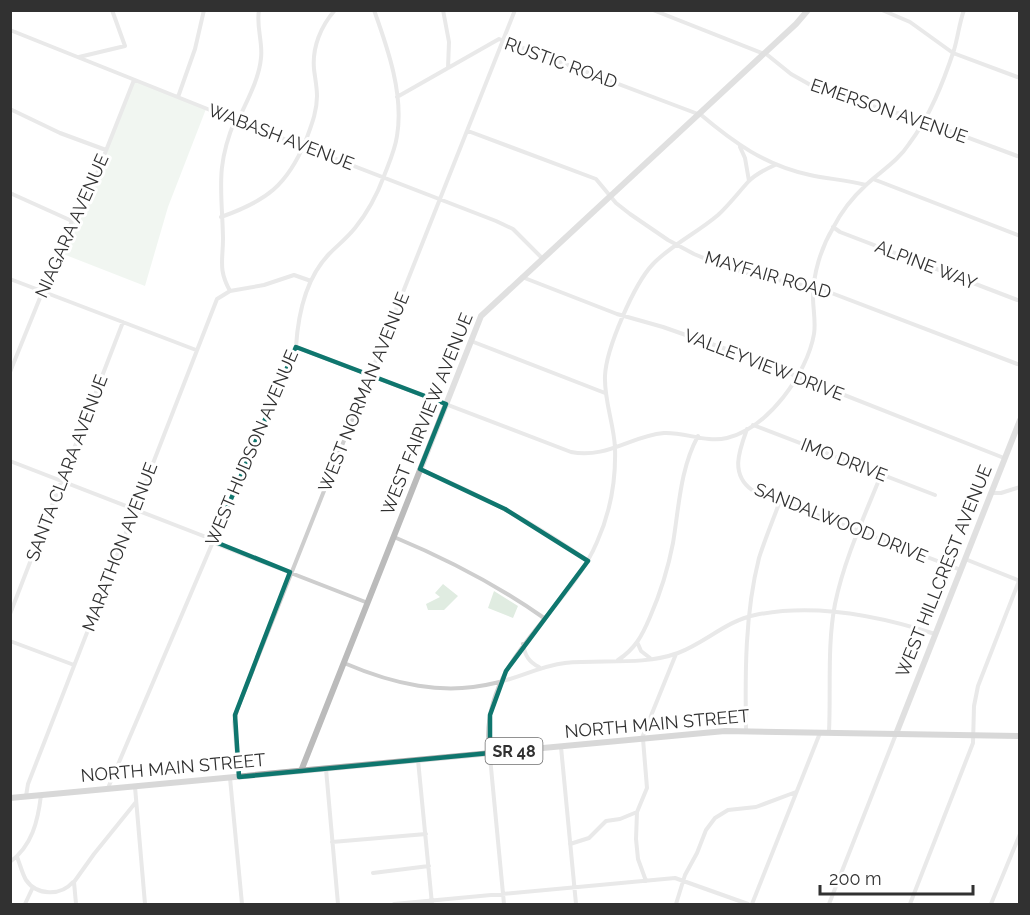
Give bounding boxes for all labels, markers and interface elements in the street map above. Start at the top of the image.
street label: RUSTIC ROAD [502,32,621,93]
street label: EMERSON AVENUE [808,74,970,147]
street label: WABASH AVENUE [205,99,357,174]
street label: NIAGARA AVENUE [30,151,113,301]
street label: ALPINE WAY [872,235,980,294]
street label: MAYFAIR ROAD [702,246,834,303]
street label: WEST NORMAN AVENUE [314,289,413,495]
street label: WEST FAIRVIEW AVENUE [376,310,477,518]
street label: VALLEYVIEW DRIVE [681,324,847,405]
street label: WEST HUDSON AVENUE [201,347,302,549]
street label: SANTA CLARA AVENUE [21,372,112,564]
street label: IMO DRIVE [798,433,890,486]
street label: MARATHON AVENUE [78,459,161,634]
street label: WEST HILLCREST AVENUE [891,462,996,680]
street label: SANDALWOOD DRIVE [751,478,931,567]
street label: NORTH MAIN STREET [564,705,750,742]
road number: SR 48 [486,738,542,764]
street label: NORTH MAIN STREET [80,749,266,786]
scale bar [820,858,973,896]
text: 200 m [829,868,882,889]

